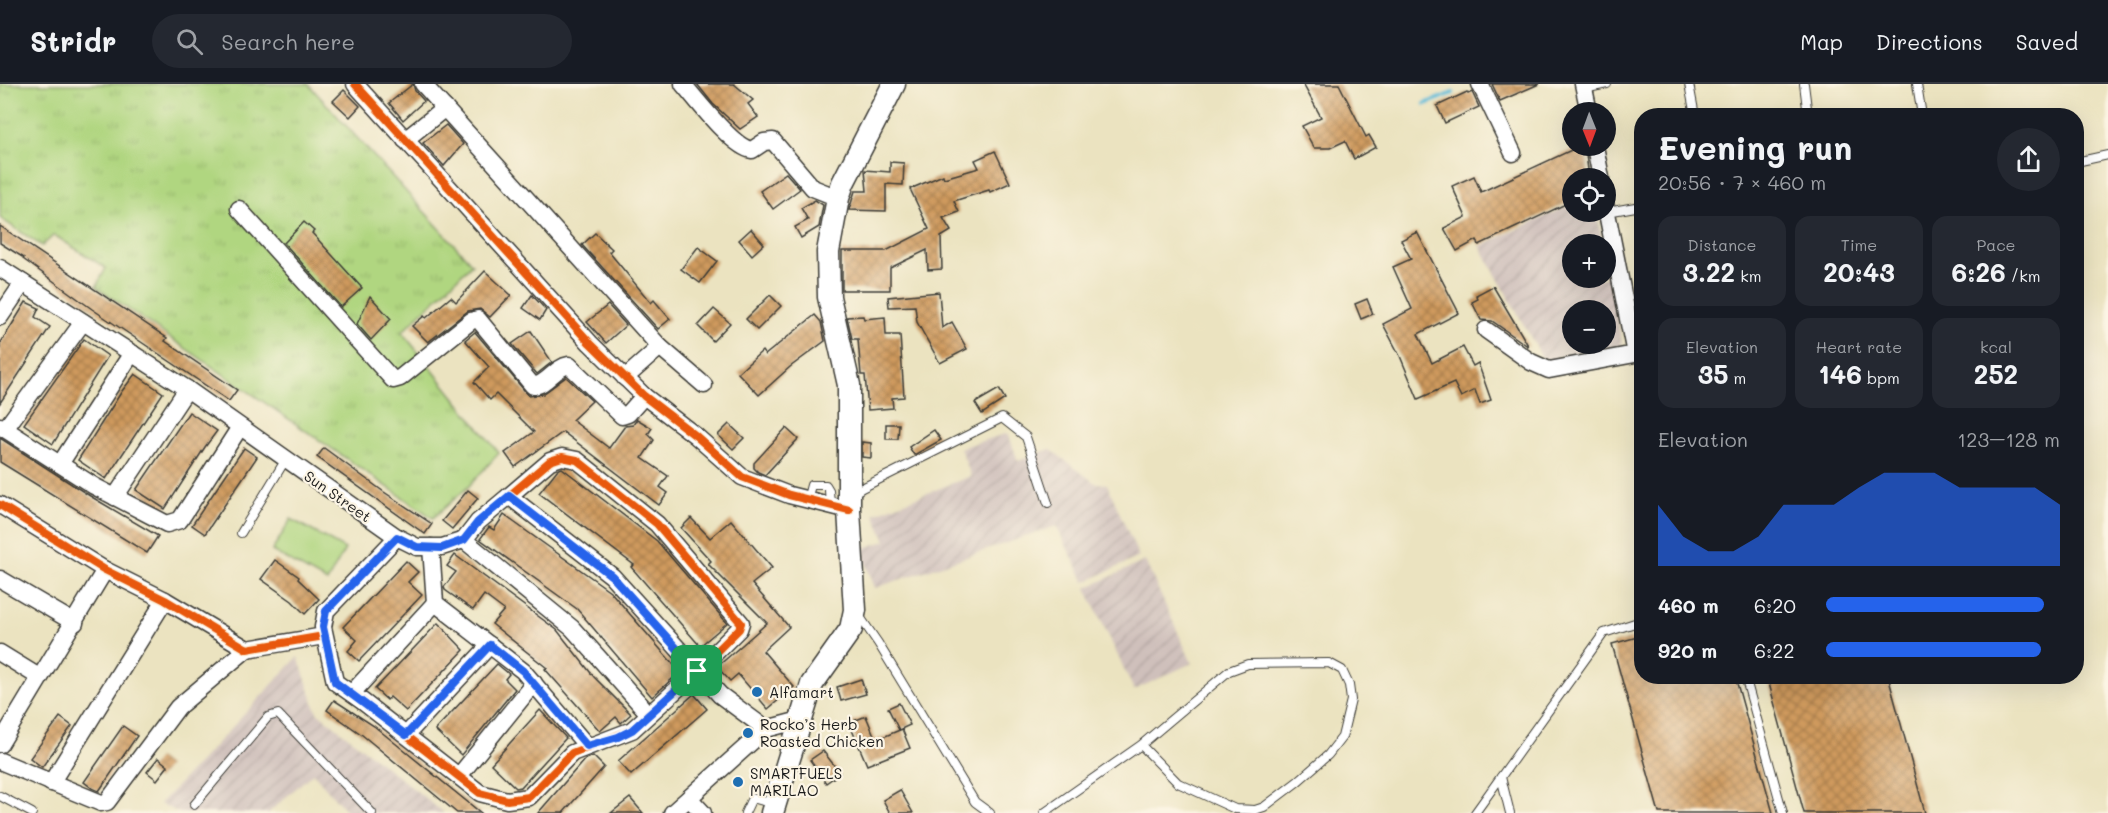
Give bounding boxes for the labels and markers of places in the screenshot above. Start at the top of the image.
pin [671,645,722,696]
place label: Alfamart [769,682,834,702]
marker: Alfamart [750,685,764,699]
place label: Rocko’s Herb Roasted Chicken [760,714,883,751]
marker: Rocko’s Herb Roasted Chicken [741,726,755,740]
place label: SMARTFUELS MARILAO [750,763,842,800]
marker: SMARTFUELS MARILAO [731,775,745,789]

